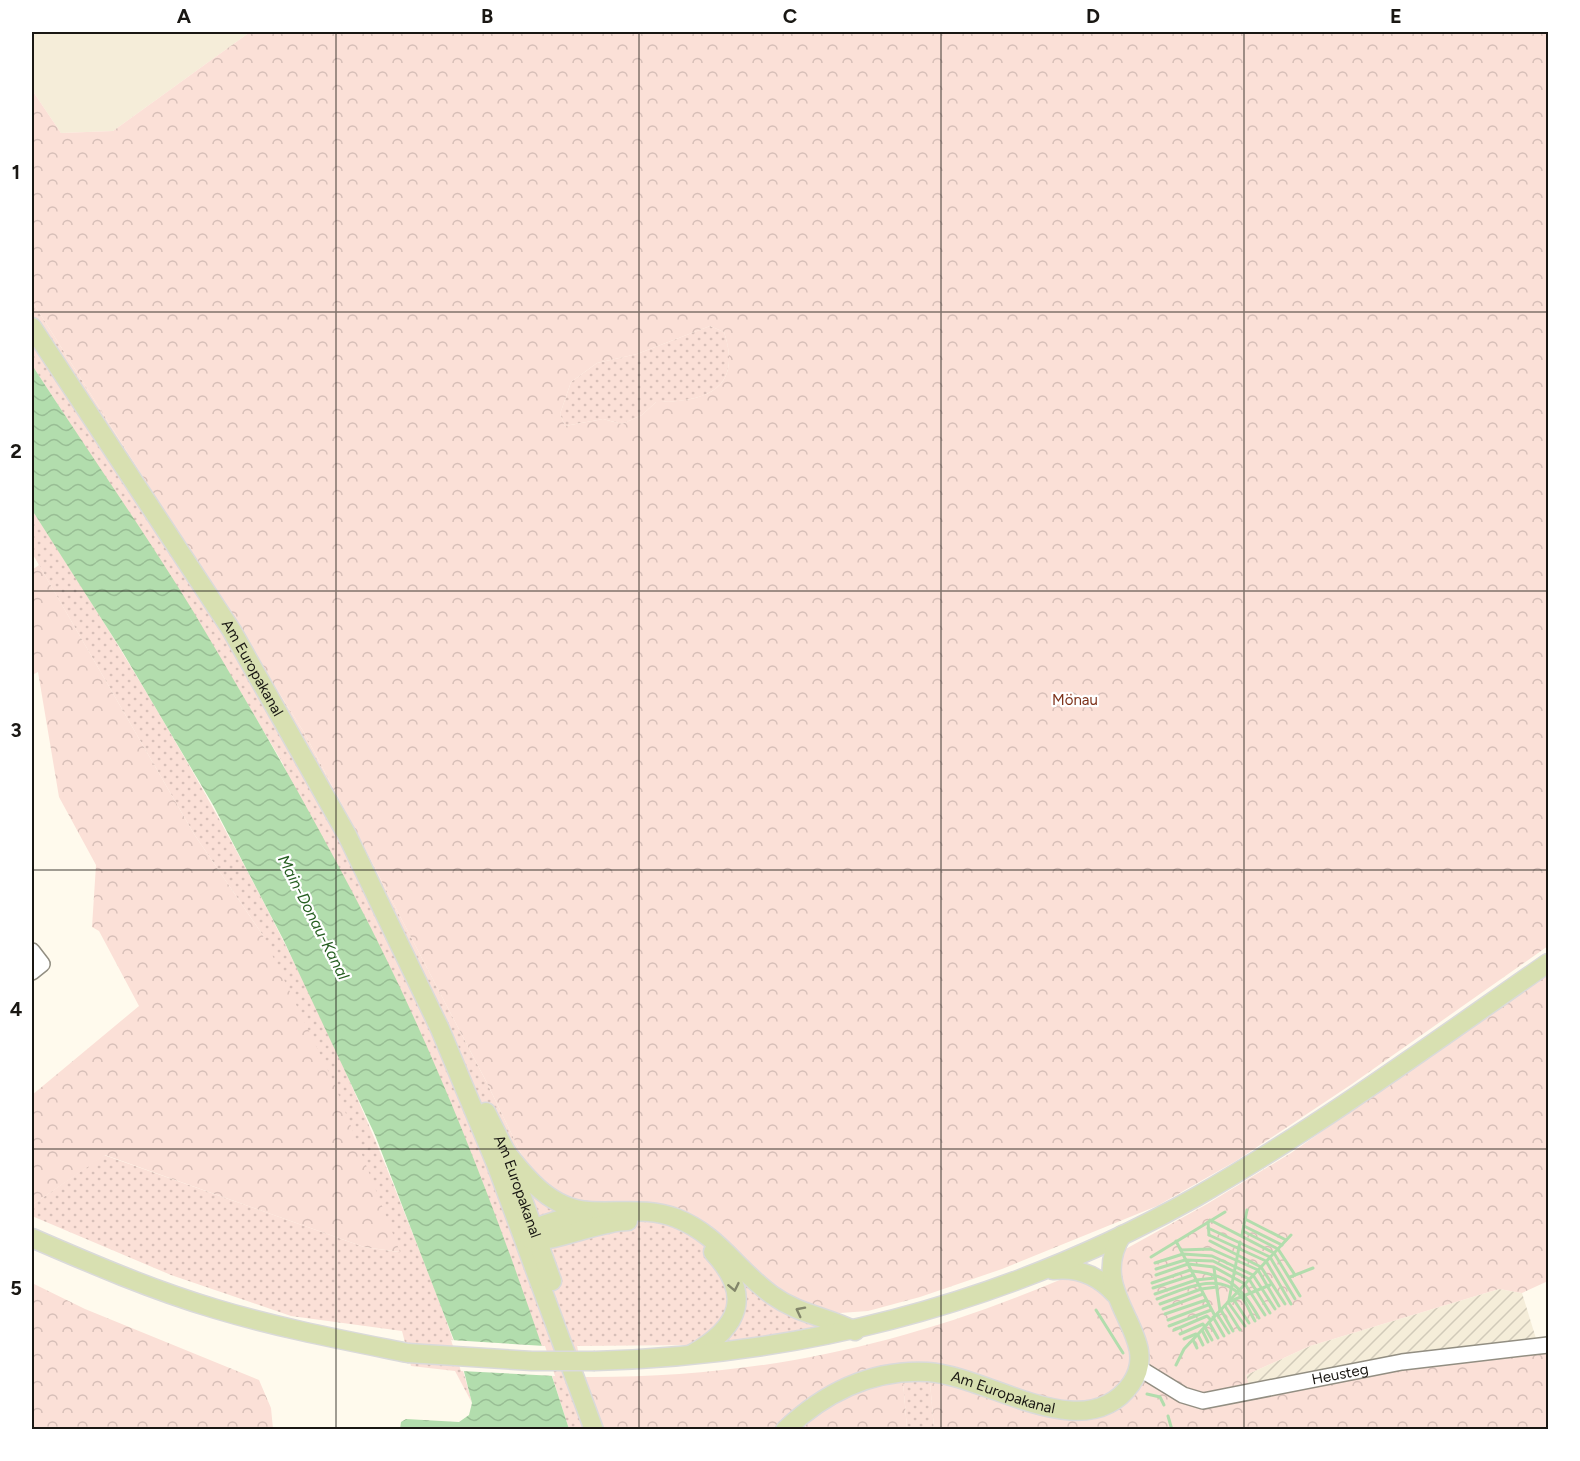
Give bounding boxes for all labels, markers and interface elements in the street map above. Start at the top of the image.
text: A [177,4,192,28]
text: B [481,4,493,28]
text: C [783,4,797,28]
text: D [1086,4,1100,28]
text: E [1390,4,1402,28]
text: 1 [12,160,20,184]
text: 2 [10,439,22,463]
street label: Am Europakanal [218,616,287,719]
park label: Mönau [1052,691,1098,709]
text: 3 [10,718,22,742]
water label: Main-Donau-Kanal [274,852,353,983]
text: 4 [10,997,23,1021]
street label: Am Europakanal [490,1132,545,1240]
text: 5 [10,1276,22,1300]
one-way arrow [727,1282,740,1292]
one-way arrow [796,1307,807,1319]
street label: Heusteg [1310,1360,1370,1389]
street label: Am Europakanal [949,1367,1057,1417]

